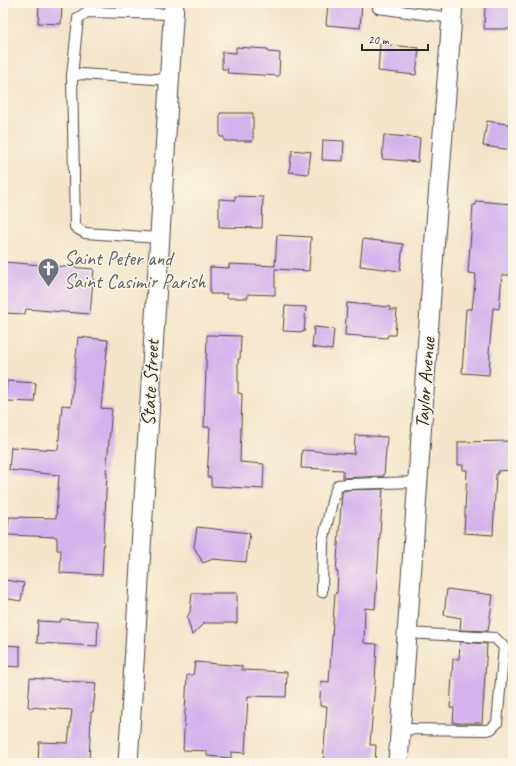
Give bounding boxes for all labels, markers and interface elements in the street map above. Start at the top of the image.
scale bar [362,26,428,52]
text: 20 m [368,32,390,48]
place label: Saint Peter and Saint Casimir Parish [64,246,206,294]
church icon: Saint Peter and Saint Casimir Parish [35,256,61,289]
street label: Taylor Avenue [409,335,441,429]
street label: State Street [135,337,165,427]

